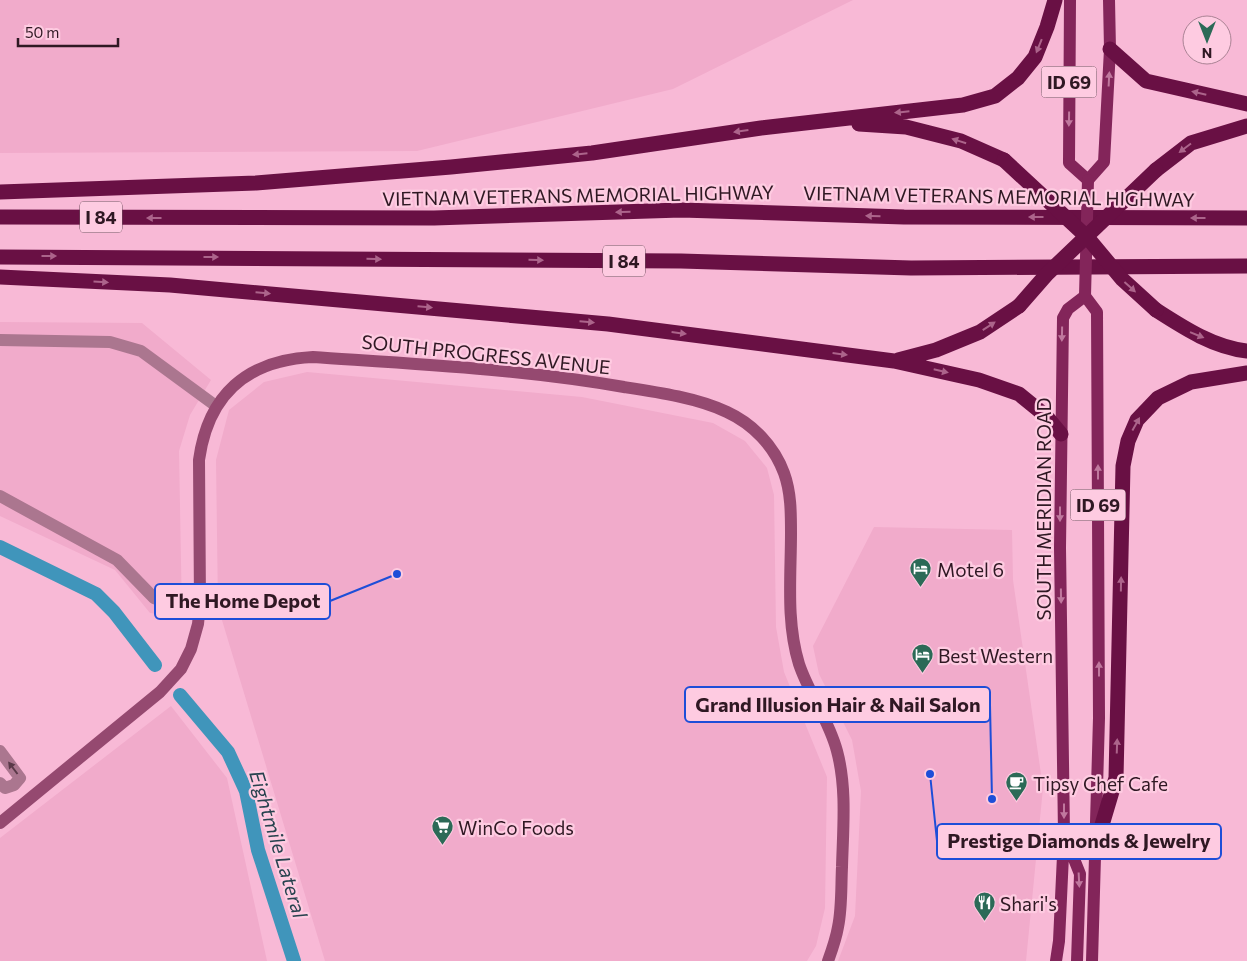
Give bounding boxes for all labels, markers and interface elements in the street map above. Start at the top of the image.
scale bar [18,15,118,47]
north arrow [1182,15,1232,65]
text: 50 m [25,23,59,41]
one-way arrow [1035,39,1043,53]
text: N [1202,45,1212,62]
road number: ID 69 [1042,66,1096,98]
one-way arrow [1105,70,1113,86]
one-way arrow [1192,89,1207,97]
one-way arrow [894,108,910,116]
one-way arrow [1065,111,1073,127]
one-way arrow [732,127,748,135]
one-way arrow [951,137,966,145]
one-way arrow [1178,143,1192,153]
one-way arrow [572,150,588,158]
street label: VIETNAM VETERANS MEMORIAL HIGHWAY [382,180,774,210]
street label: VIETNAM VETERANS MEMORIAL HIGHWAY [803,181,1195,211]
road number: I 84 [80,202,122,232]
one-way arrow [615,208,631,216]
one-way arrow [865,211,881,219]
one-way arrow [1028,213,1044,221]
one-way arrow [146,214,162,222]
one-way arrow [1190,214,1206,222]
road number: I 84 [603,246,645,276]
one-way arrow [41,253,57,261]
one-way arrow [203,253,219,261]
one-way arrow [366,255,382,263]
one-way arrow [528,256,544,264]
one-way arrow [93,278,109,286]
one-way arrow [1124,281,1136,293]
one-way arrow [255,289,271,297]
one-way arrow [417,303,433,311]
one-way arrow [579,319,595,327]
one-way arrow [982,322,995,331]
one-way arrow [1058,327,1066,343]
one-way arrow [671,329,687,337]
street label: SOUTH PROGRESS AVENUE [361,330,611,378]
one-way arrow [1190,332,1205,339]
one-way arrow [832,350,848,358]
one-way arrow [934,367,949,375]
street label: SOUTH MERIDIAN ROAD [1032,398,1055,621]
one-way arrow [1132,417,1140,431]
one-way arrow [1094,463,1102,479]
road number: ID 69 [1070,490,1126,520]
one-way arrow [1056,507,1064,523]
hotel icon: Motel 6 [909,557,933,588]
place label: Motel 6 [937,558,1004,581]
one-way arrow [1117,576,1125,592]
callout: The Home Depot [155,584,330,619]
text: The Home Depot [166,588,320,612]
one-way arrow [1057,589,1065,605]
hotel icon: Best Western [910,643,934,674]
place label: Best Western [938,644,1053,667]
one-way arrow [1095,661,1103,677]
callout: Grand Illusion Hair & Nail Salon [685,687,990,722]
text: Grand Illusion Hair & Nail Salon [695,692,981,716]
one-way arrow [1113,738,1121,754]
one-way arrow [8,761,18,775]
water label: Eightmile Lateral [245,767,313,922]
cafe icon: Tipsy Chef Cafe [1005,771,1029,802]
place label: Tipsy Chef Cafe [1033,772,1168,795]
one-way arrow [1060,804,1068,820]
supermarket icon: WinCo Foods [430,815,454,846]
place label: WinCo Foods [458,816,574,839]
callout: Prestige Diamonds & Jewelry [937,824,1221,859]
text: Prestige Diamonds & Jewelry [947,828,1211,852]
one-way arrow [1076,872,1084,888]
restaurant icon: Shari's [972,891,996,922]
place label: Shari's [1000,892,1057,915]

